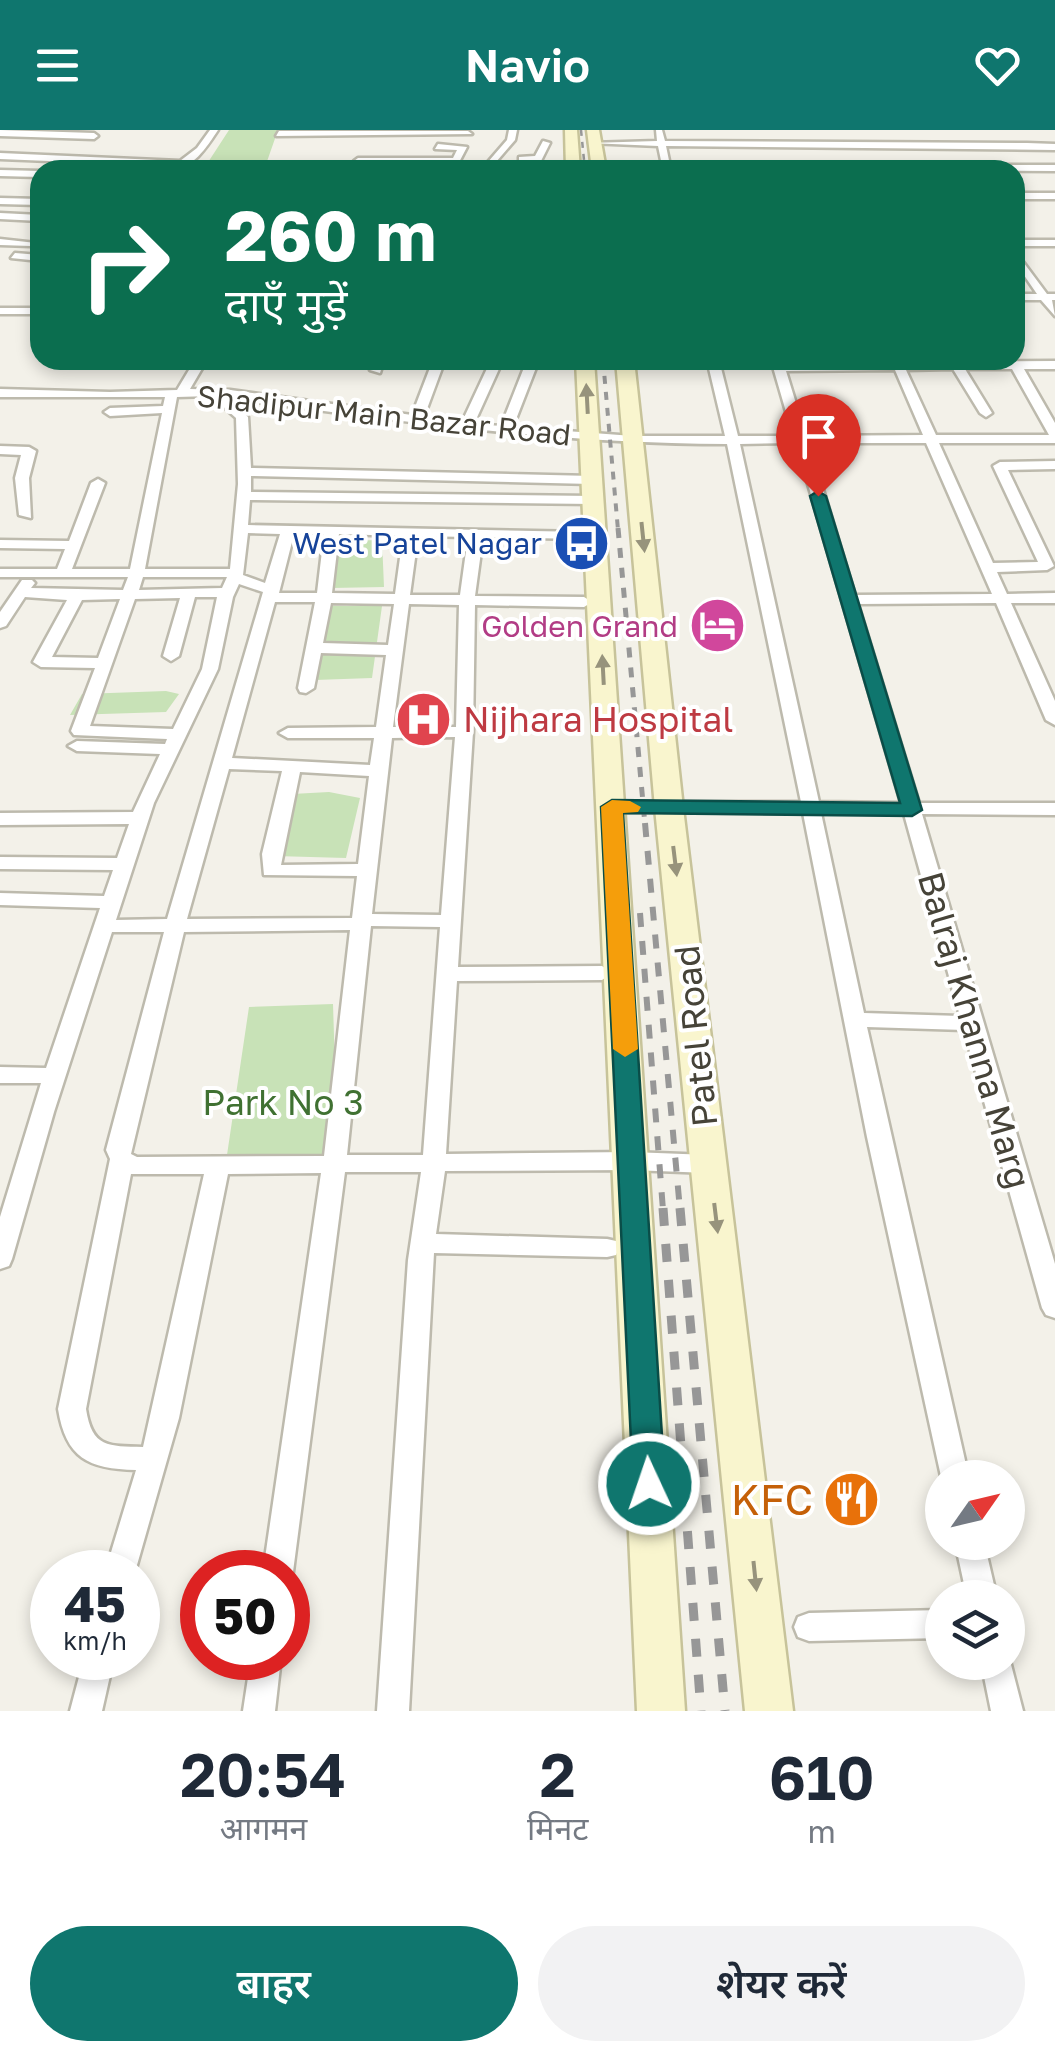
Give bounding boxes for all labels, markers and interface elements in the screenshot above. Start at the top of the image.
icon: menu [30,38,85,93]
text: Navio [465,38,590,92]
icon: heart [970,38,1025,93]
text: 260 m [225,192,436,276]
icon: right [60,200,190,330]
text: दाएँ मुड़ें [225,277,348,331]
street label: Shadipur Main Bazar Road [195,377,573,453]
one-way arrow [579,382,595,414]
pin [776,394,861,497]
icon: arrive [791,409,846,464]
bus stop icon: West Patel Nagar [551,513,611,573]
one-way arrow [635,522,651,554]
place label: West Patel Nagar [292,525,542,561]
hotel icon: Golden Grand [687,596,747,656]
place label: Golden Grand [481,608,678,644]
one-way arrow [595,654,611,686]
hospital icon: Nijhara Hospital [394,689,454,749]
place label: Nijhara Hospital [463,698,734,740]
one-way arrow [667,845,683,877]
street label: Balraj Khanna Marg [910,867,1040,1193]
street label: Patel Road [665,943,725,1129]
park label: Park No 3 [202,1081,364,1123]
one-way arrow [708,1203,724,1235]
position arrow [597,1432,701,1536]
north arrow [925,1460,1025,1560]
map controls [925,1460,1025,1680]
restaurant icon: KFC [822,1469,882,1529]
place label: KFC [731,1474,813,1524]
speed limit sign: 50 [180,1550,310,1680]
one-way arrow [747,1561,763,1592]
text: 45 [64,1573,126,1633]
button: layers [925,1580,1025,1680]
text: km/h [63,1625,127,1656]
text: 20:54 [180,1738,347,1810]
text: 2 [540,1738,576,1810]
text: 610 [769,1741,875,1813]
text: आगमन [220,1809,307,1847]
text: मिनट [527,1809,588,1847]
text: m [808,1812,836,1850]
button: बाहर [30,1926,518,2041]
button: शेयर करें [538,1926,1025,2041]

